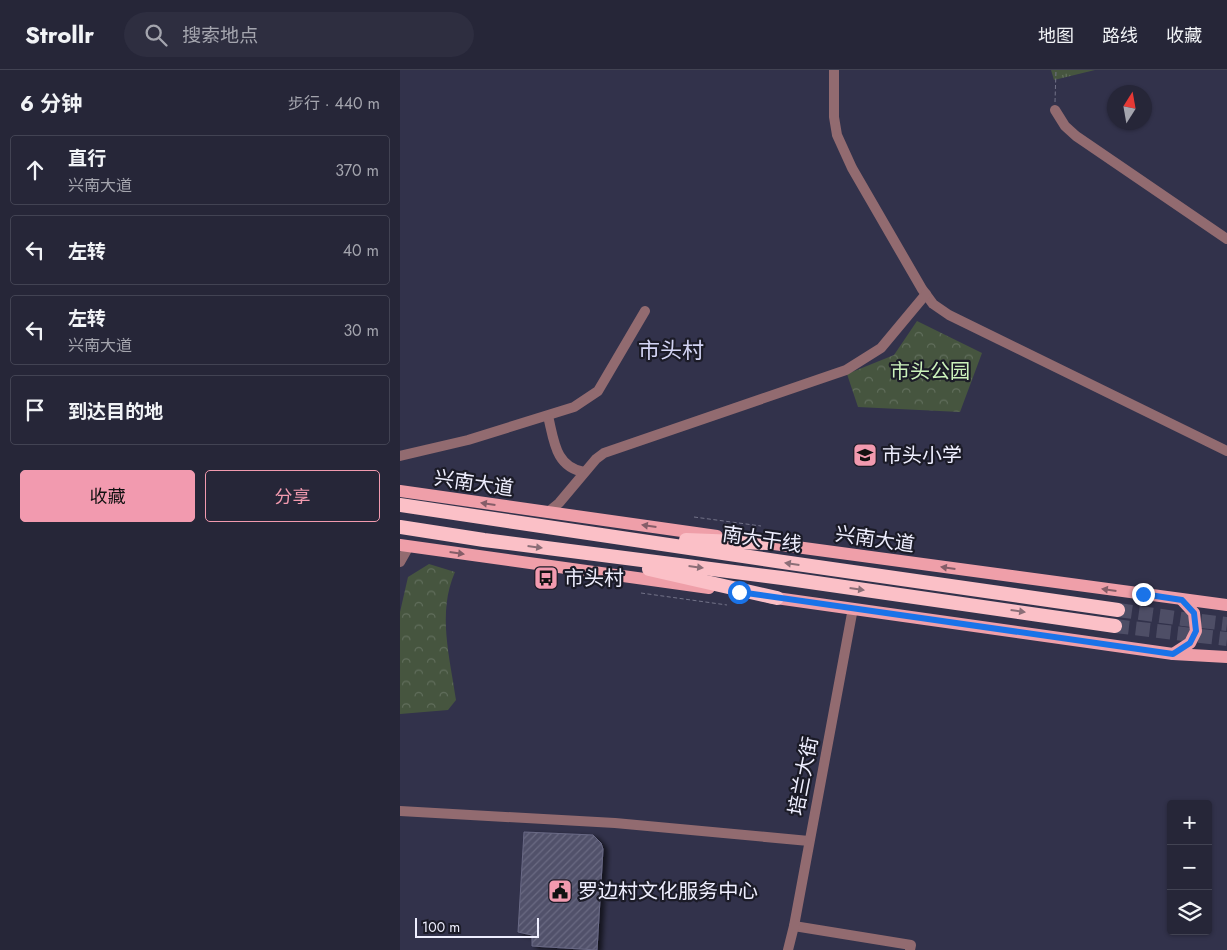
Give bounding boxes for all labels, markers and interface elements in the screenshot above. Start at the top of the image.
search box [124,12,474,57]
text: Strollr [25,17,94,52]
icon: search [142,21,170,49]
text: 搜索地点 [182,22,258,49]
text: 地图 [1038,23,1074,49]
text: 路线 [1102,23,1138,49]
text: 收藏 [1166,23,1202,49]
north arrow [1107,85,1152,130]
text: 6 分钟 [20,89,82,119]
text: 步行 · 440 m [288,92,380,115]
text: 直行 [68,145,106,172]
icon: ahead [21,156,49,184]
text: 370 m [335,159,379,182]
text: 兴南大道 [68,174,132,197]
icon: left [21,236,49,264]
text: 左转 [68,238,106,265]
text: 40 m [343,239,379,262]
text: 左转 [68,305,106,332]
icon: left [21,316,49,344]
text: 30 m [343,319,379,342]
text: 兴南大道 [68,334,132,357]
district label: 市头村 [638,334,704,366]
park label: 市头公园 [890,357,970,386]
icon: arrive [21,396,49,424]
text: 到达目的地 [68,398,163,425]
place label: 市头小学 [882,441,962,470]
school or university icon: 市头小学 [852,442,878,468]
street label: 兴南大道 [432,464,516,503]
button: 收藏 [20,470,195,522]
button: 分享 [205,470,380,522]
one-way arrow [479,500,495,508]
street label: 南大干线 [720,520,804,559]
street label: 兴南大道 [833,520,917,559]
one-way arrow [640,522,656,530]
one-way arrow [527,543,543,551]
one-way arrow [450,549,466,557]
one-way arrow [784,559,800,567]
one-way arrow [688,563,704,571]
place label: 市头村 [564,564,624,593]
one-way arrow [940,564,956,572]
bus stop icon: 市头村 [533,565,559,591]
route start [728,581,751,604]
route end [1132,583,1155,606]
one-way arrow [849,585,865,593]
one-way arrow [1101,586,1117,594]
one-way arrow [1010,608,1026,616]
street label: 培兰大街 [782,734,825,818]
map controls [1167,800,1212,935]
button: + [1167,800,1212,845]
button: − [1167,845,1212,890]
place label: 罗边村文化服务中心 [578,877,758,906]
public building icon: 罗边村文化服务中心 [547,878,573,904]
button: layers [1167,890,1212,935]
scale bar [415,915,539,938]
text: 100 m [422,917,460,937]

